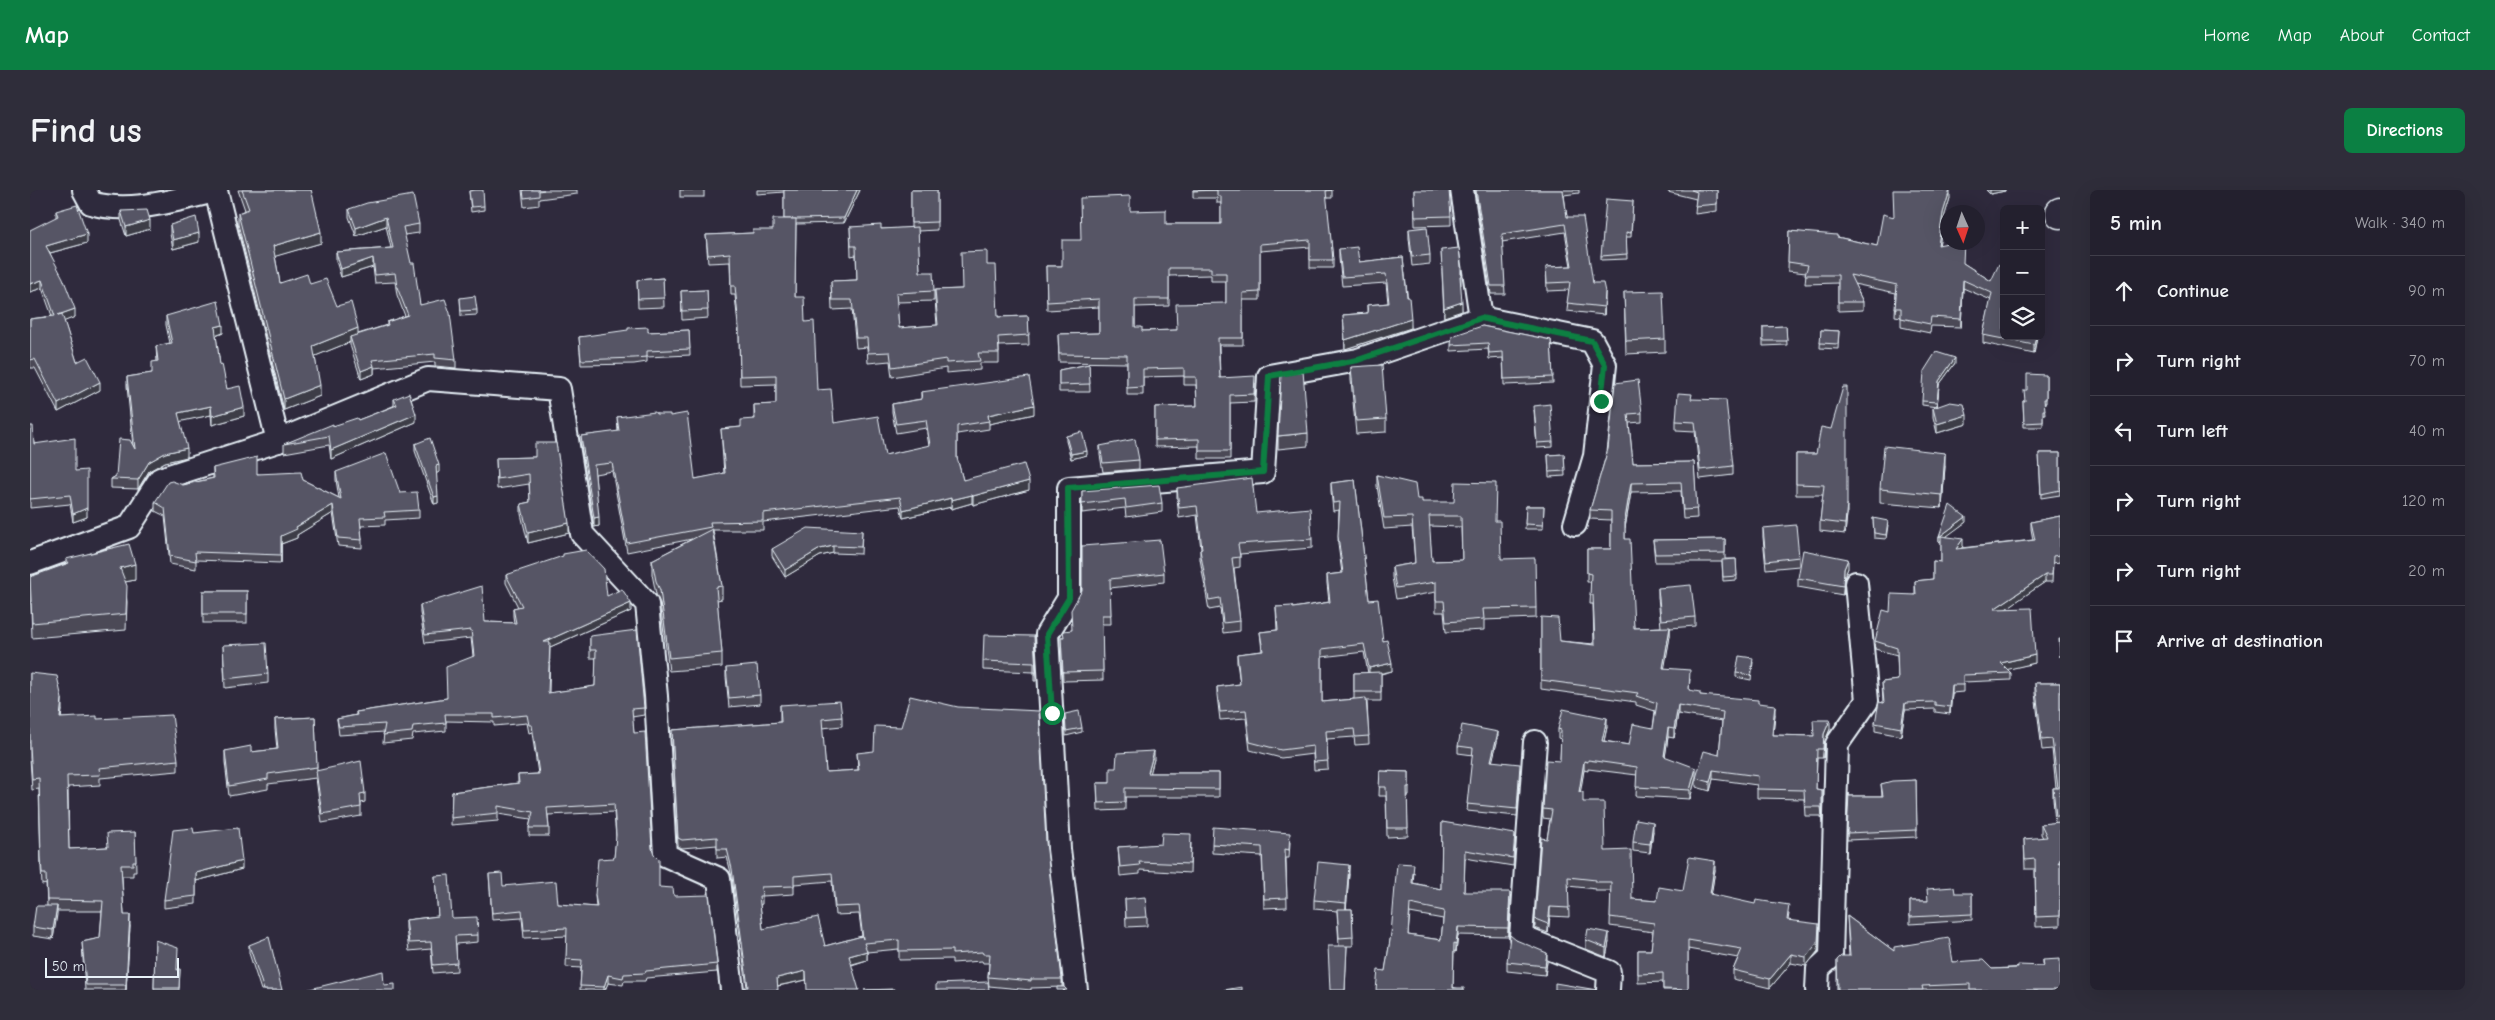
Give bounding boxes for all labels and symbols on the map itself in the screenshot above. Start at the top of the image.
north arrow [1940,205,1985,250]
route end [1590,390,1613,413]
route start [1041,702,1064,725]
scale bar [45,955,179,978]

